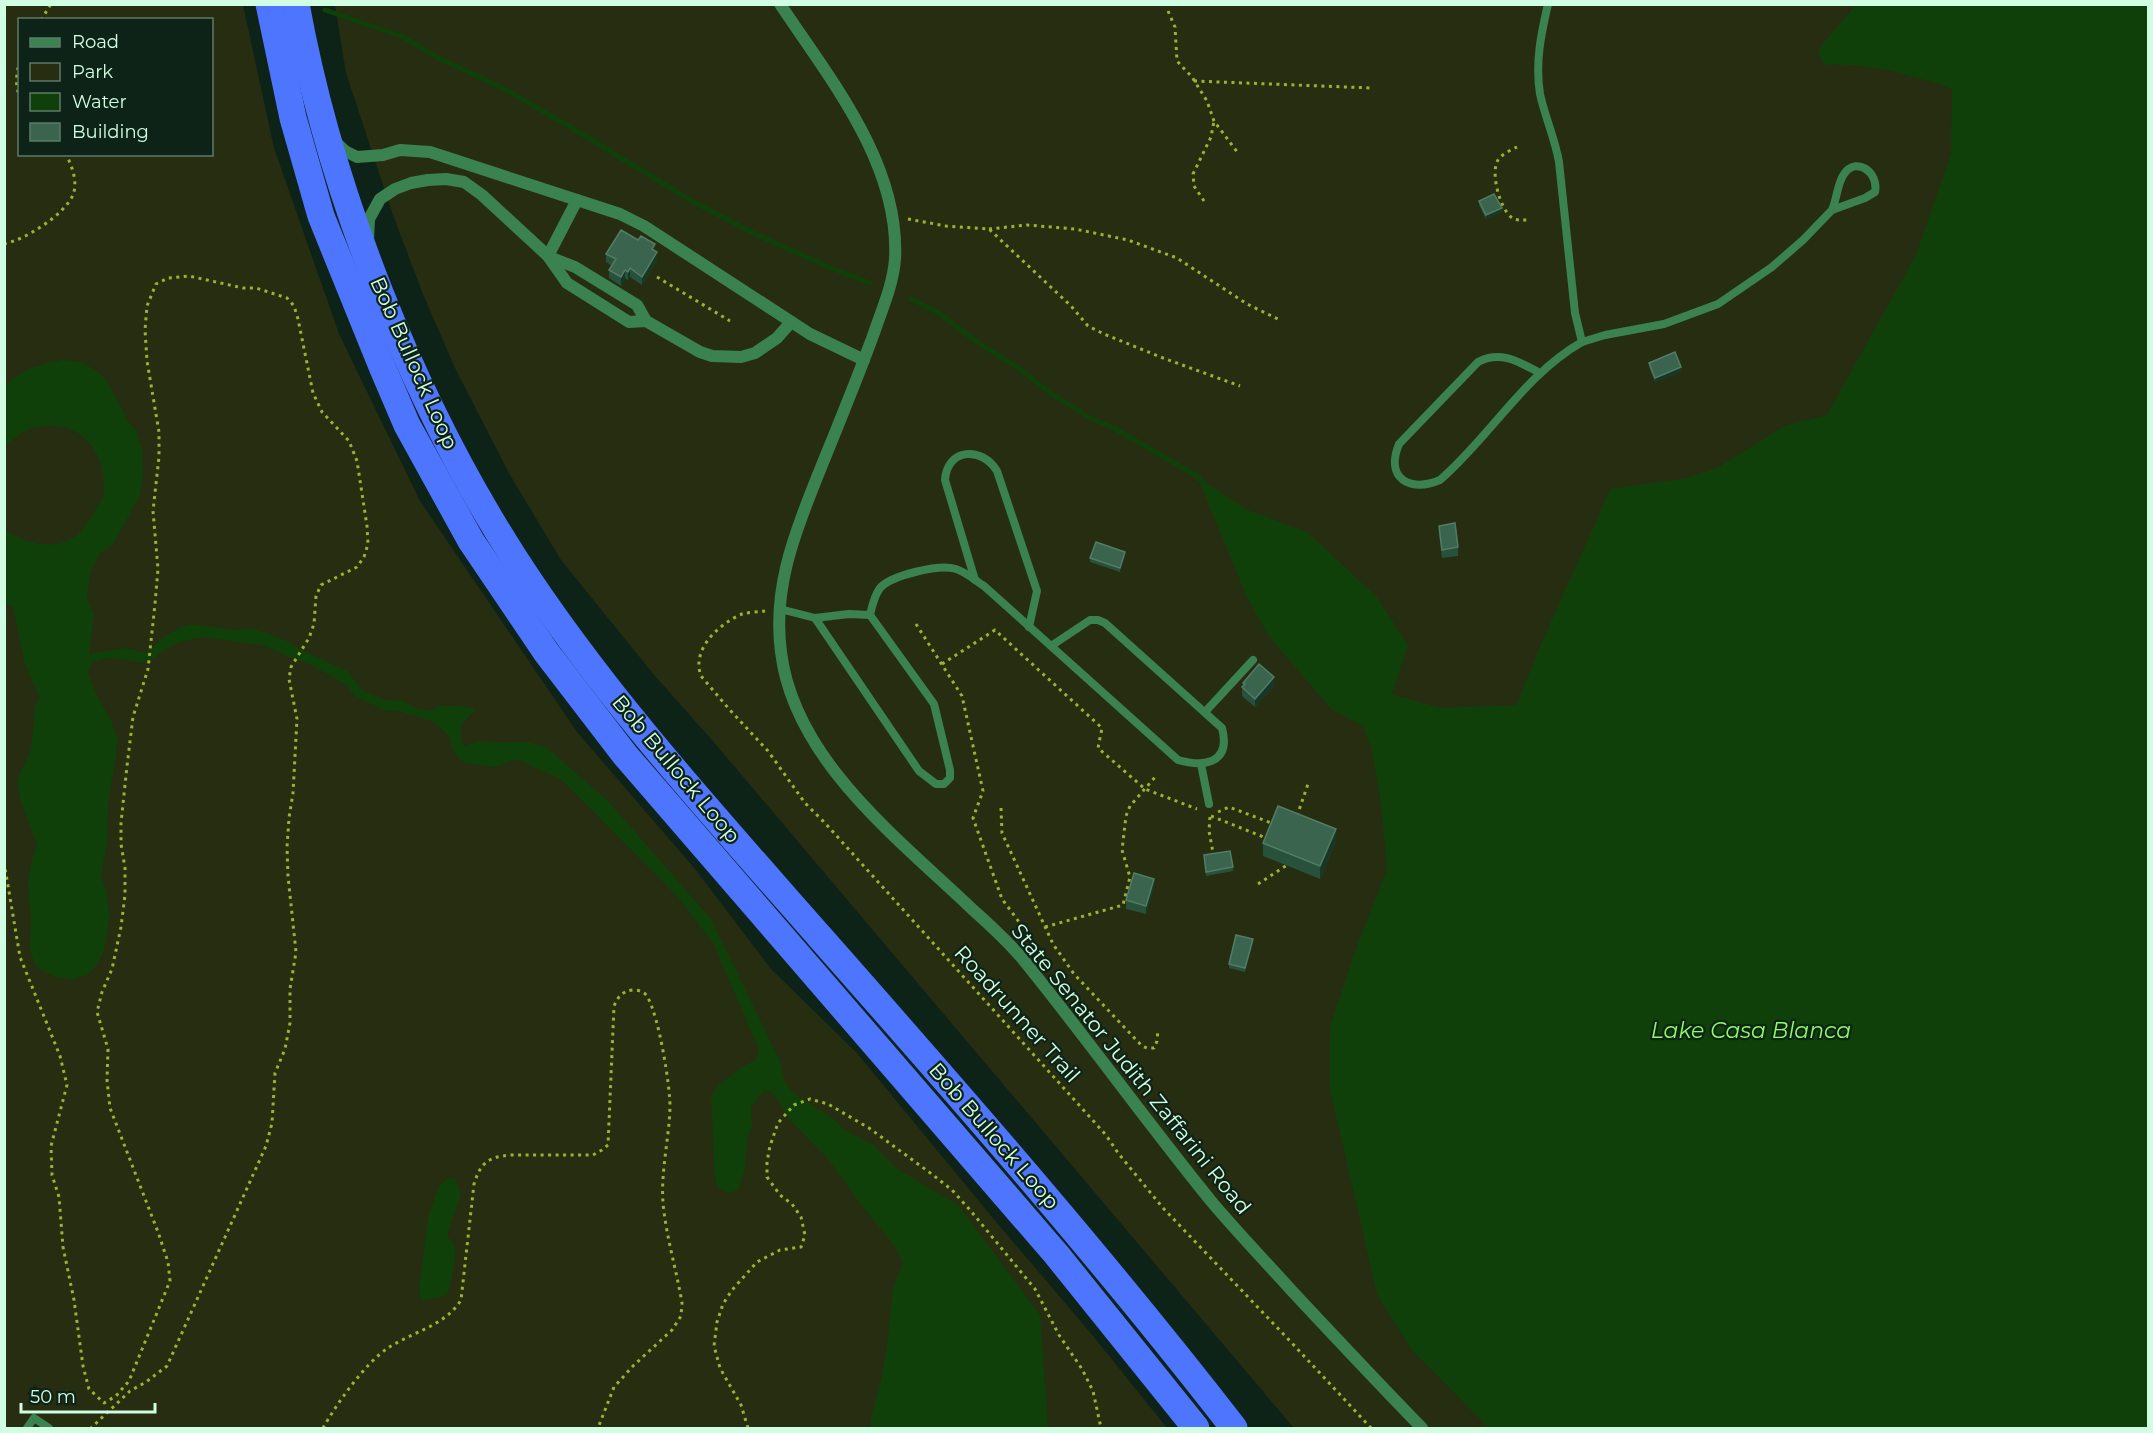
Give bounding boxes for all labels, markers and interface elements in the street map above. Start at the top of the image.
legend [18,18,213,156]
text: Road [72,31,119,53]
text: Park [72,61,113,83]
text: Water [72,91,127,113]
text: Building [72,121,149,143]
street label: Bob Bullock Loop [365,273,464,453]
street label: Bob Bullock Loop [607,690,746,848]
street label: State Senator Judith Zaffarini Road [1006,918,1256,1219]
street label: Roadrunner Trail [949,940,1085,1087]
water label: Lake Casa Blanca [1651,1017,1851,1044]
street label: Bob Bullock Loop [924,1057,1065,1214]
scale bar [21,1376,154,1414]
text: 50 m [30,1386,76,1408]

